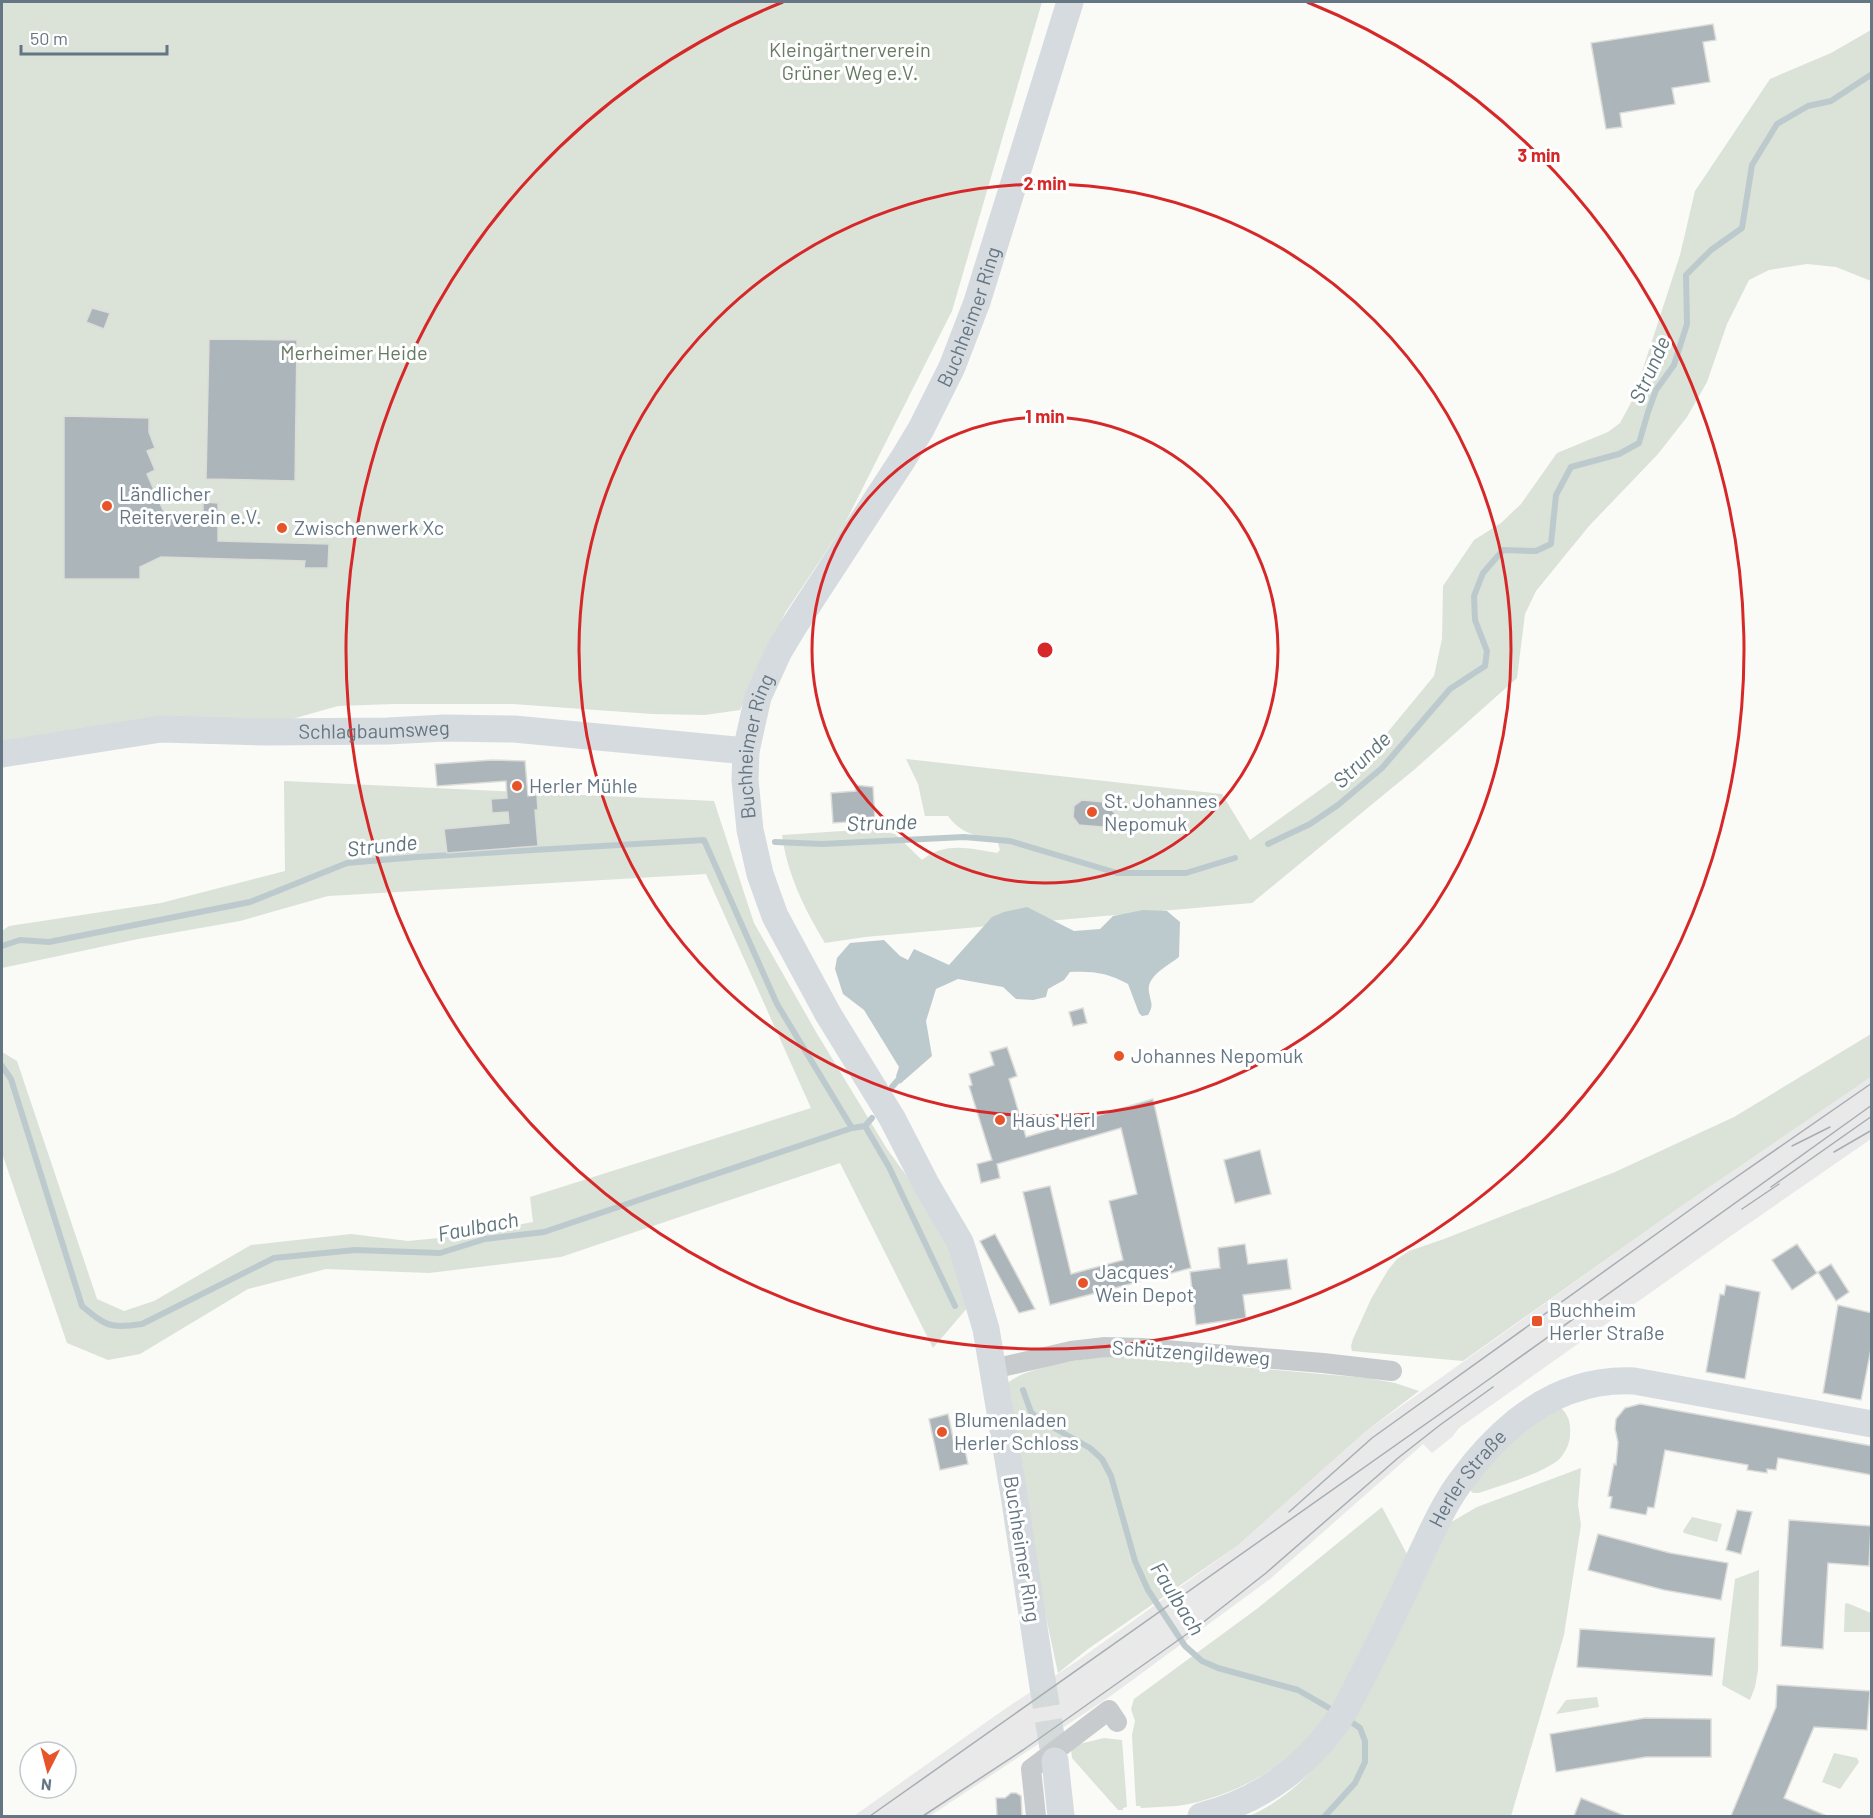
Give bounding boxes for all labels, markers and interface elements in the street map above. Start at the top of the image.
scale bar [21,18,166,56]
text: 50 m [30,27,68,49]
park label: Kleingärtnerverein Grüner Weg e.V. [769,37,931,84]
text: 3 min [1518,144,1560,166]
text: 2 min [1023,172,1067,194]
street label: Buchheimer Ring [931,243,1004,391]
water label: Strunde [1623,332,1674,407]
park label: Merheimer Heide [280,340,428,364]
text: 1 min [1025,405,1065,427]
place label: Ländlicher Reiterverein e.V. [119,481,262,528]
marker: Ländlicher Reiterverein e.V. [100,499,114,513]
place label: Zwischenwerk Xc [294,515,444,539]
marker: Zwischenwerk Xc [275,521,289,535]
centre of rings [1035,640,1055,660]
street label: Buchheimer Ring [732,669,778,820]
street label: Schlagbaumsweg [298,715,450,743]
water label: Strunde [1327,725,1395,792]
place label: Herler Mühle [529,773,638,797]
marker: Herler Mühle [510,779,524,793]
place label: St. Johannes Nepomuk [1104,788,1217,835]
marker: St. Johannes Nepomuk [1085,805,1099,819]
water label: Strunde [846,808,918,835]
water label: Strunde [345,828,418,861]
place label: Johannes Nepomuk [1131,1043,1303,1067]
marker: Johannes Nepomuk [1112,1049,1126,1063]
place label: Haus Herl [1012,1107,1095,1131]
marker: Haus Herl [993,1113,1007,1127]
water label: Faulbach [435,1205,520,1246]
place label: Jacques´ Wein Depot [1095,1259,1194,1306]
marker: Jacques´ Wein Depot [1076,1276,1090,1290]
place label: Buchheim Herler Straße [1549,1297,1665,1344]
marker: Buchheim Herler Straße [1530,1314,1544,1328]
street label: Schützengildeweg [1111,1335,1271,1369]
place label: Blumenladen Herler Schloss [954,1407,1079,1454]
street label: Herler Straße [1423,1424,1511,1531]
marker: Blumenladen Herler Schloss [935,1425,949,1439]
street label: Buchheimer Ring [1000,1474,1046,1624]
water label: Faulbach [1146,1557,1211,1639]
north arrow [18,1740,78,1800]
text: N [40,1775,53,1795]

